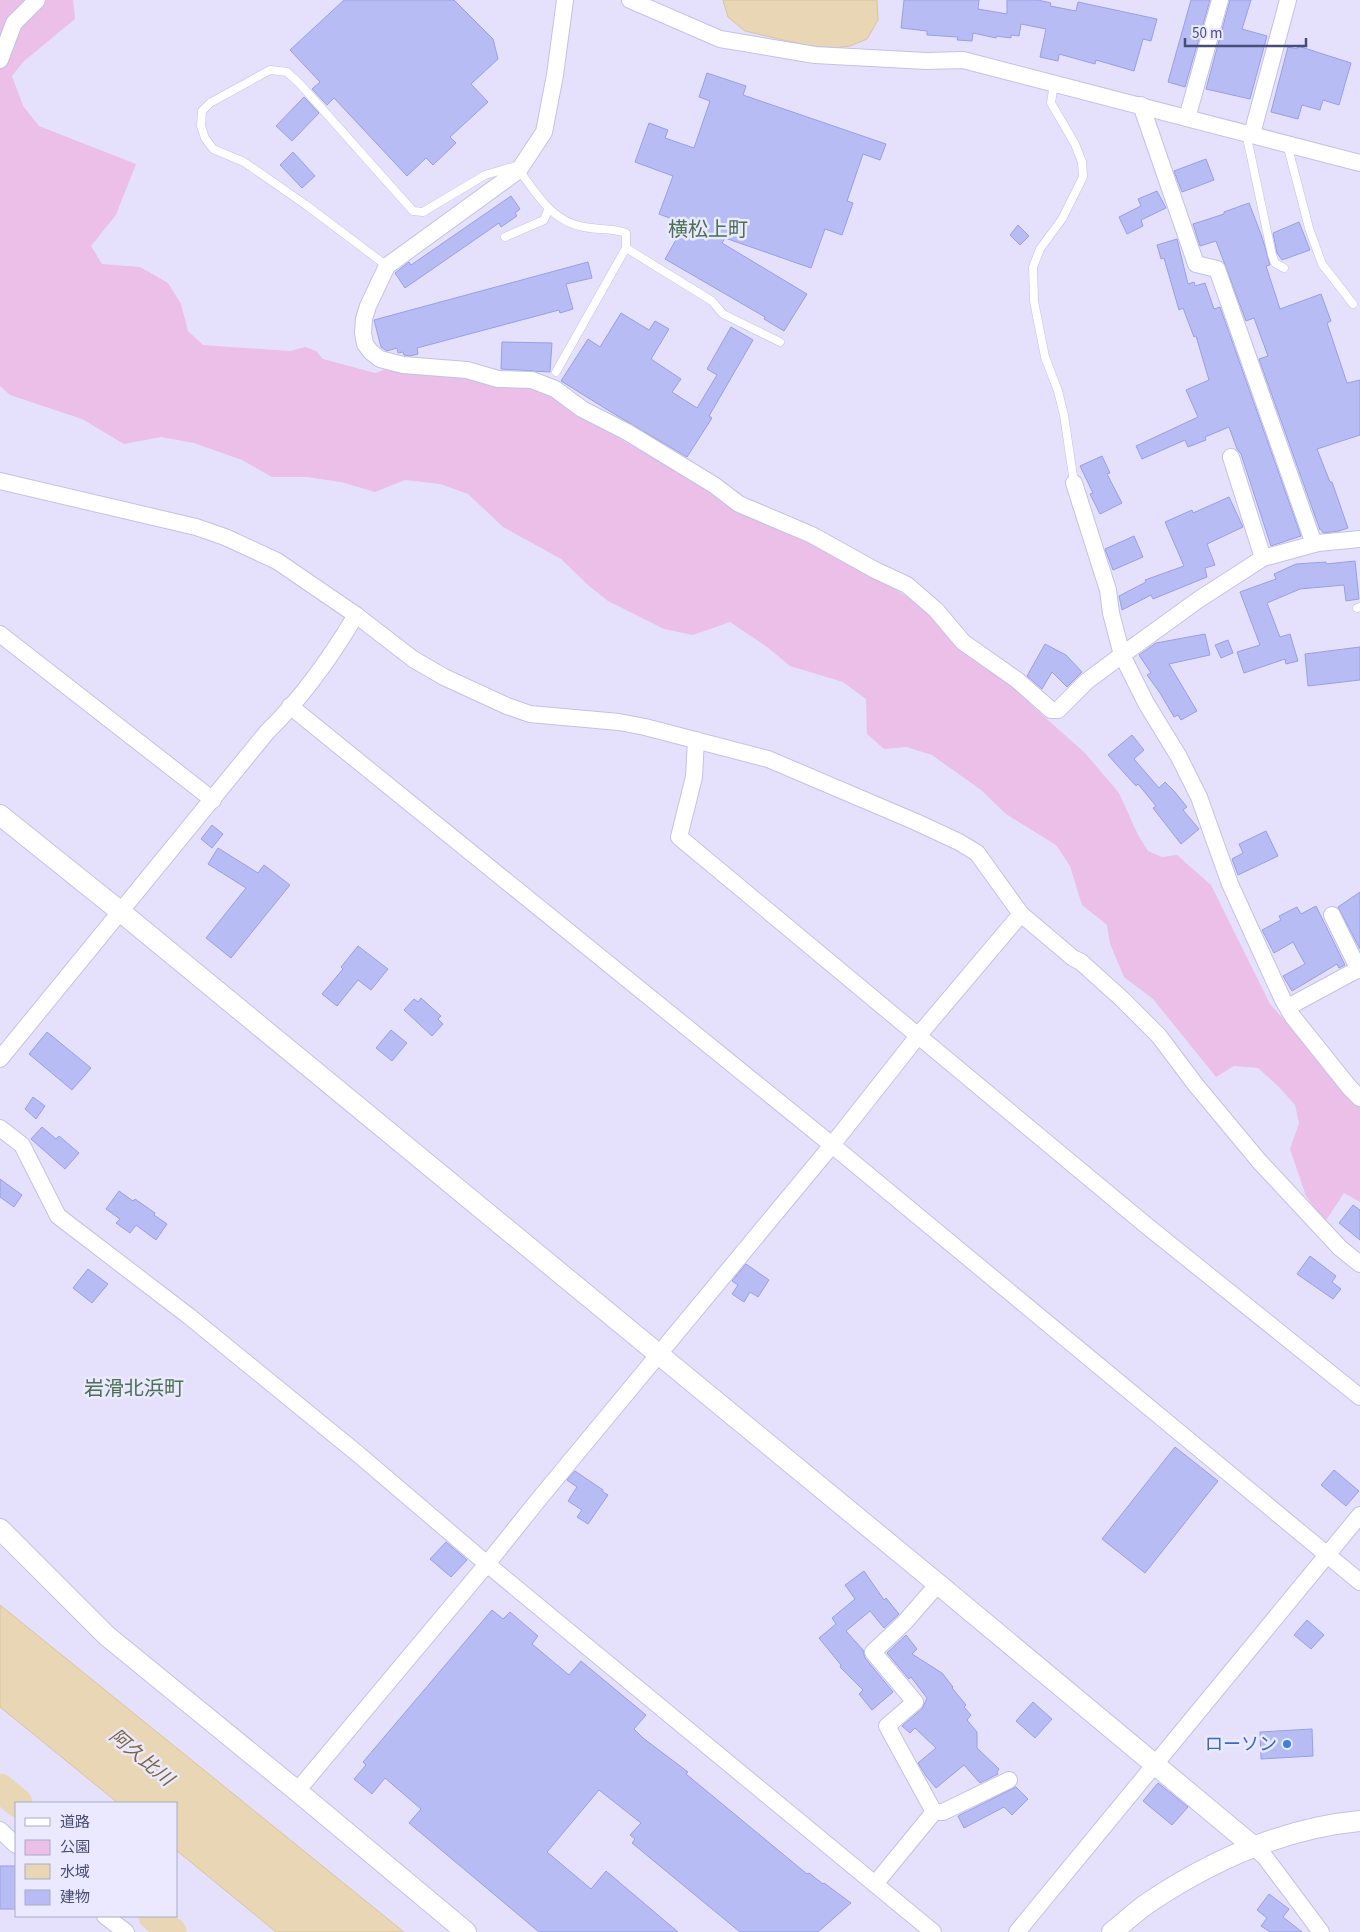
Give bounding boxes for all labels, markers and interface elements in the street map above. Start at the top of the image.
scale bar [1185,15,1306,47]
text: 50 m [1192,23,1222,44]
district label: 横松上町 [668,216,748,244]
district label: 岩滑北浜町 [84,1375,184,1403]
water label: 阿久比川 [103,1723,180,1794]
place label: ローソン [1205,1732,1277,1757]
marker: ローソン [1281,1738,1293,1750]
legend [15,1802,178,1917]
text: 道路 [60,1812,90,1833]
text: 公園 [60,1837,90,1858]
text: 水域 [60,1862,90,1883]
text: 建物 [60,1887,90,1908]

